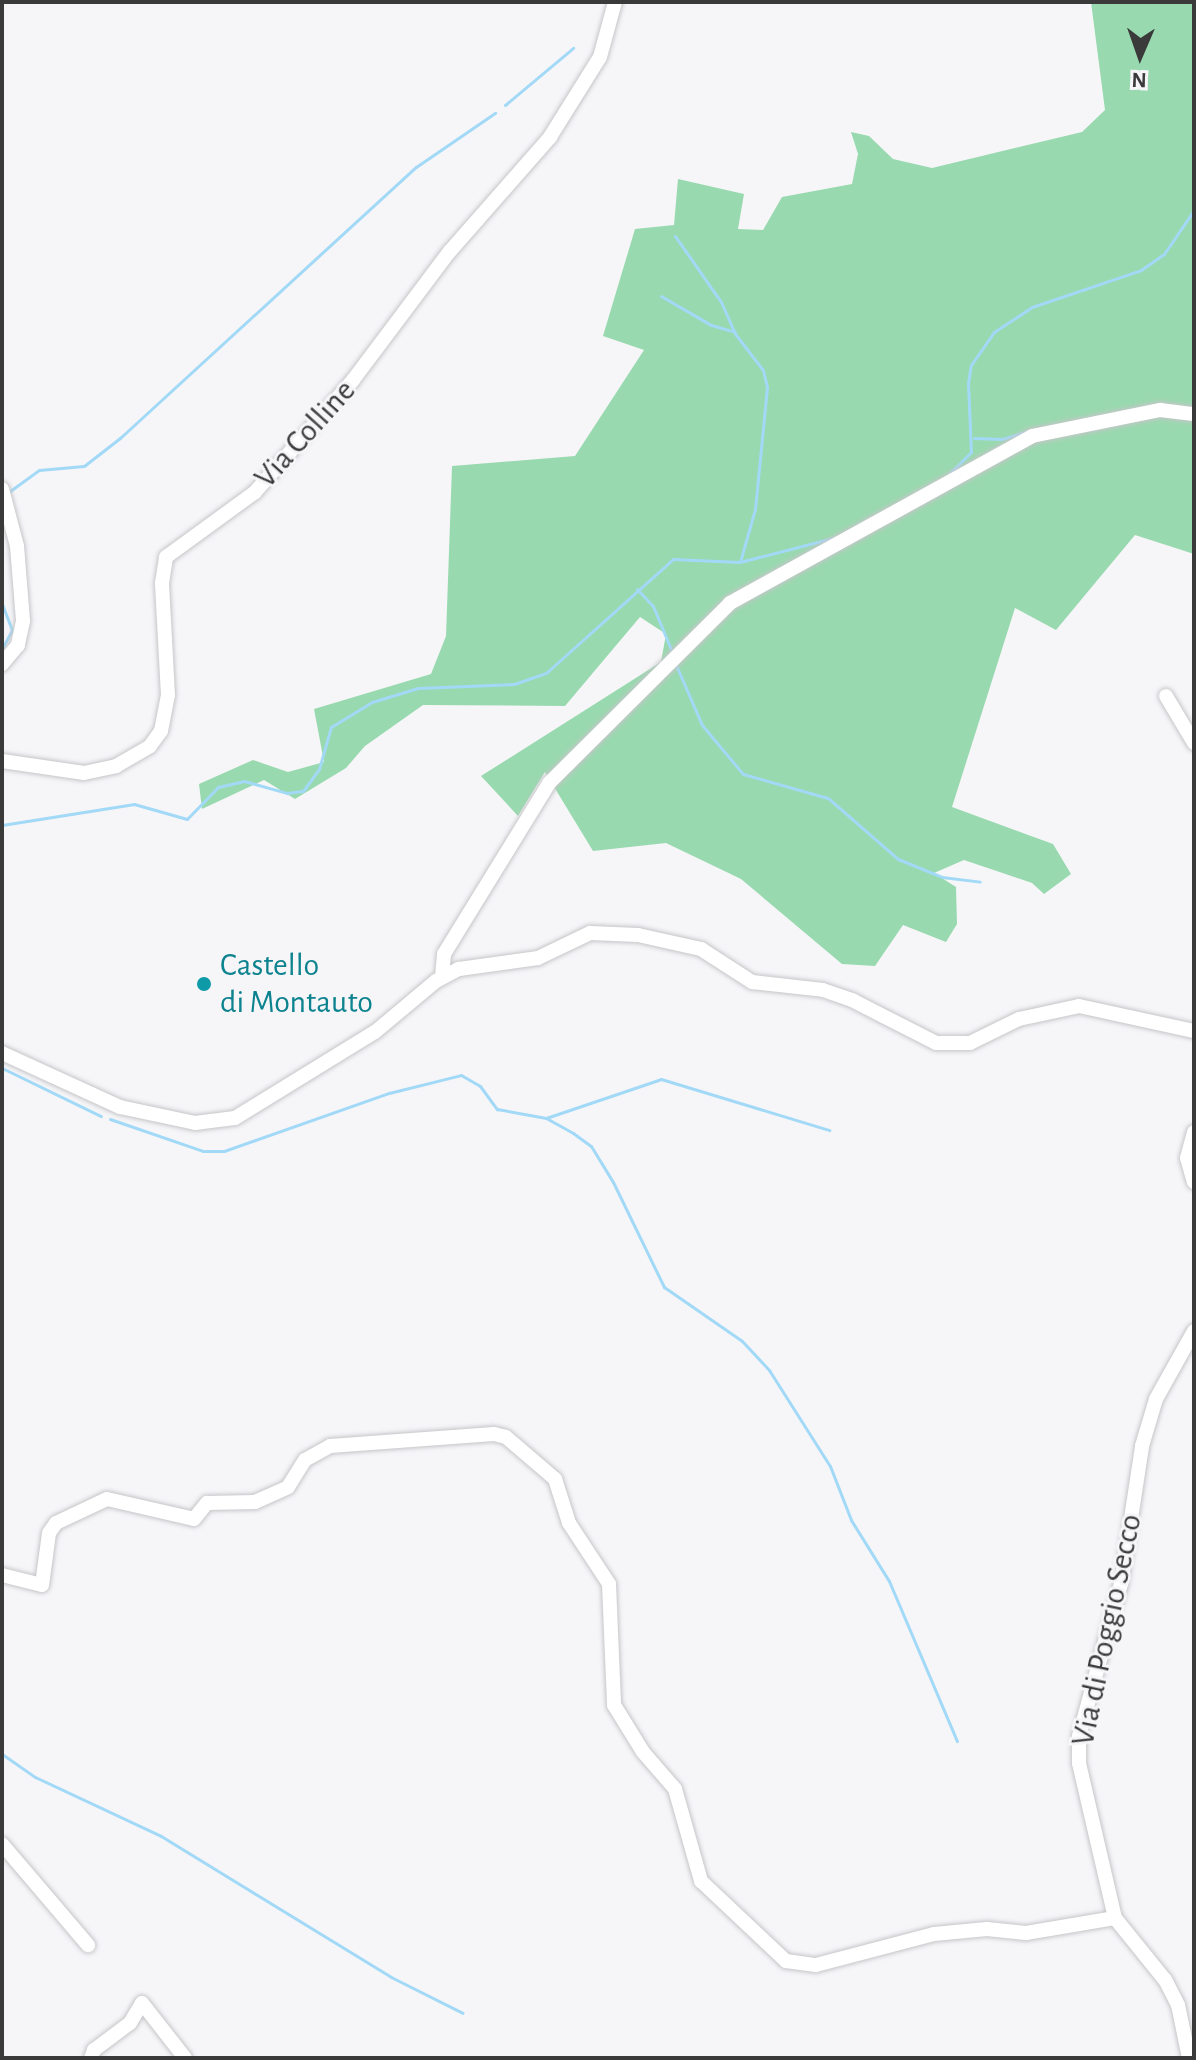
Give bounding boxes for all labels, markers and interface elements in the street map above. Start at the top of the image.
north arrow [1100,16,1180,96]
text: N [1131,69,1147,91]
street label: Via Colline [246,372,364,496]
place label: Castello di Montauto [220,947,373,1022]
marker: Castello di Montauto [195,975,213,993]
street label: Via di Poggio Secco [1064,1511,1150,1749]

